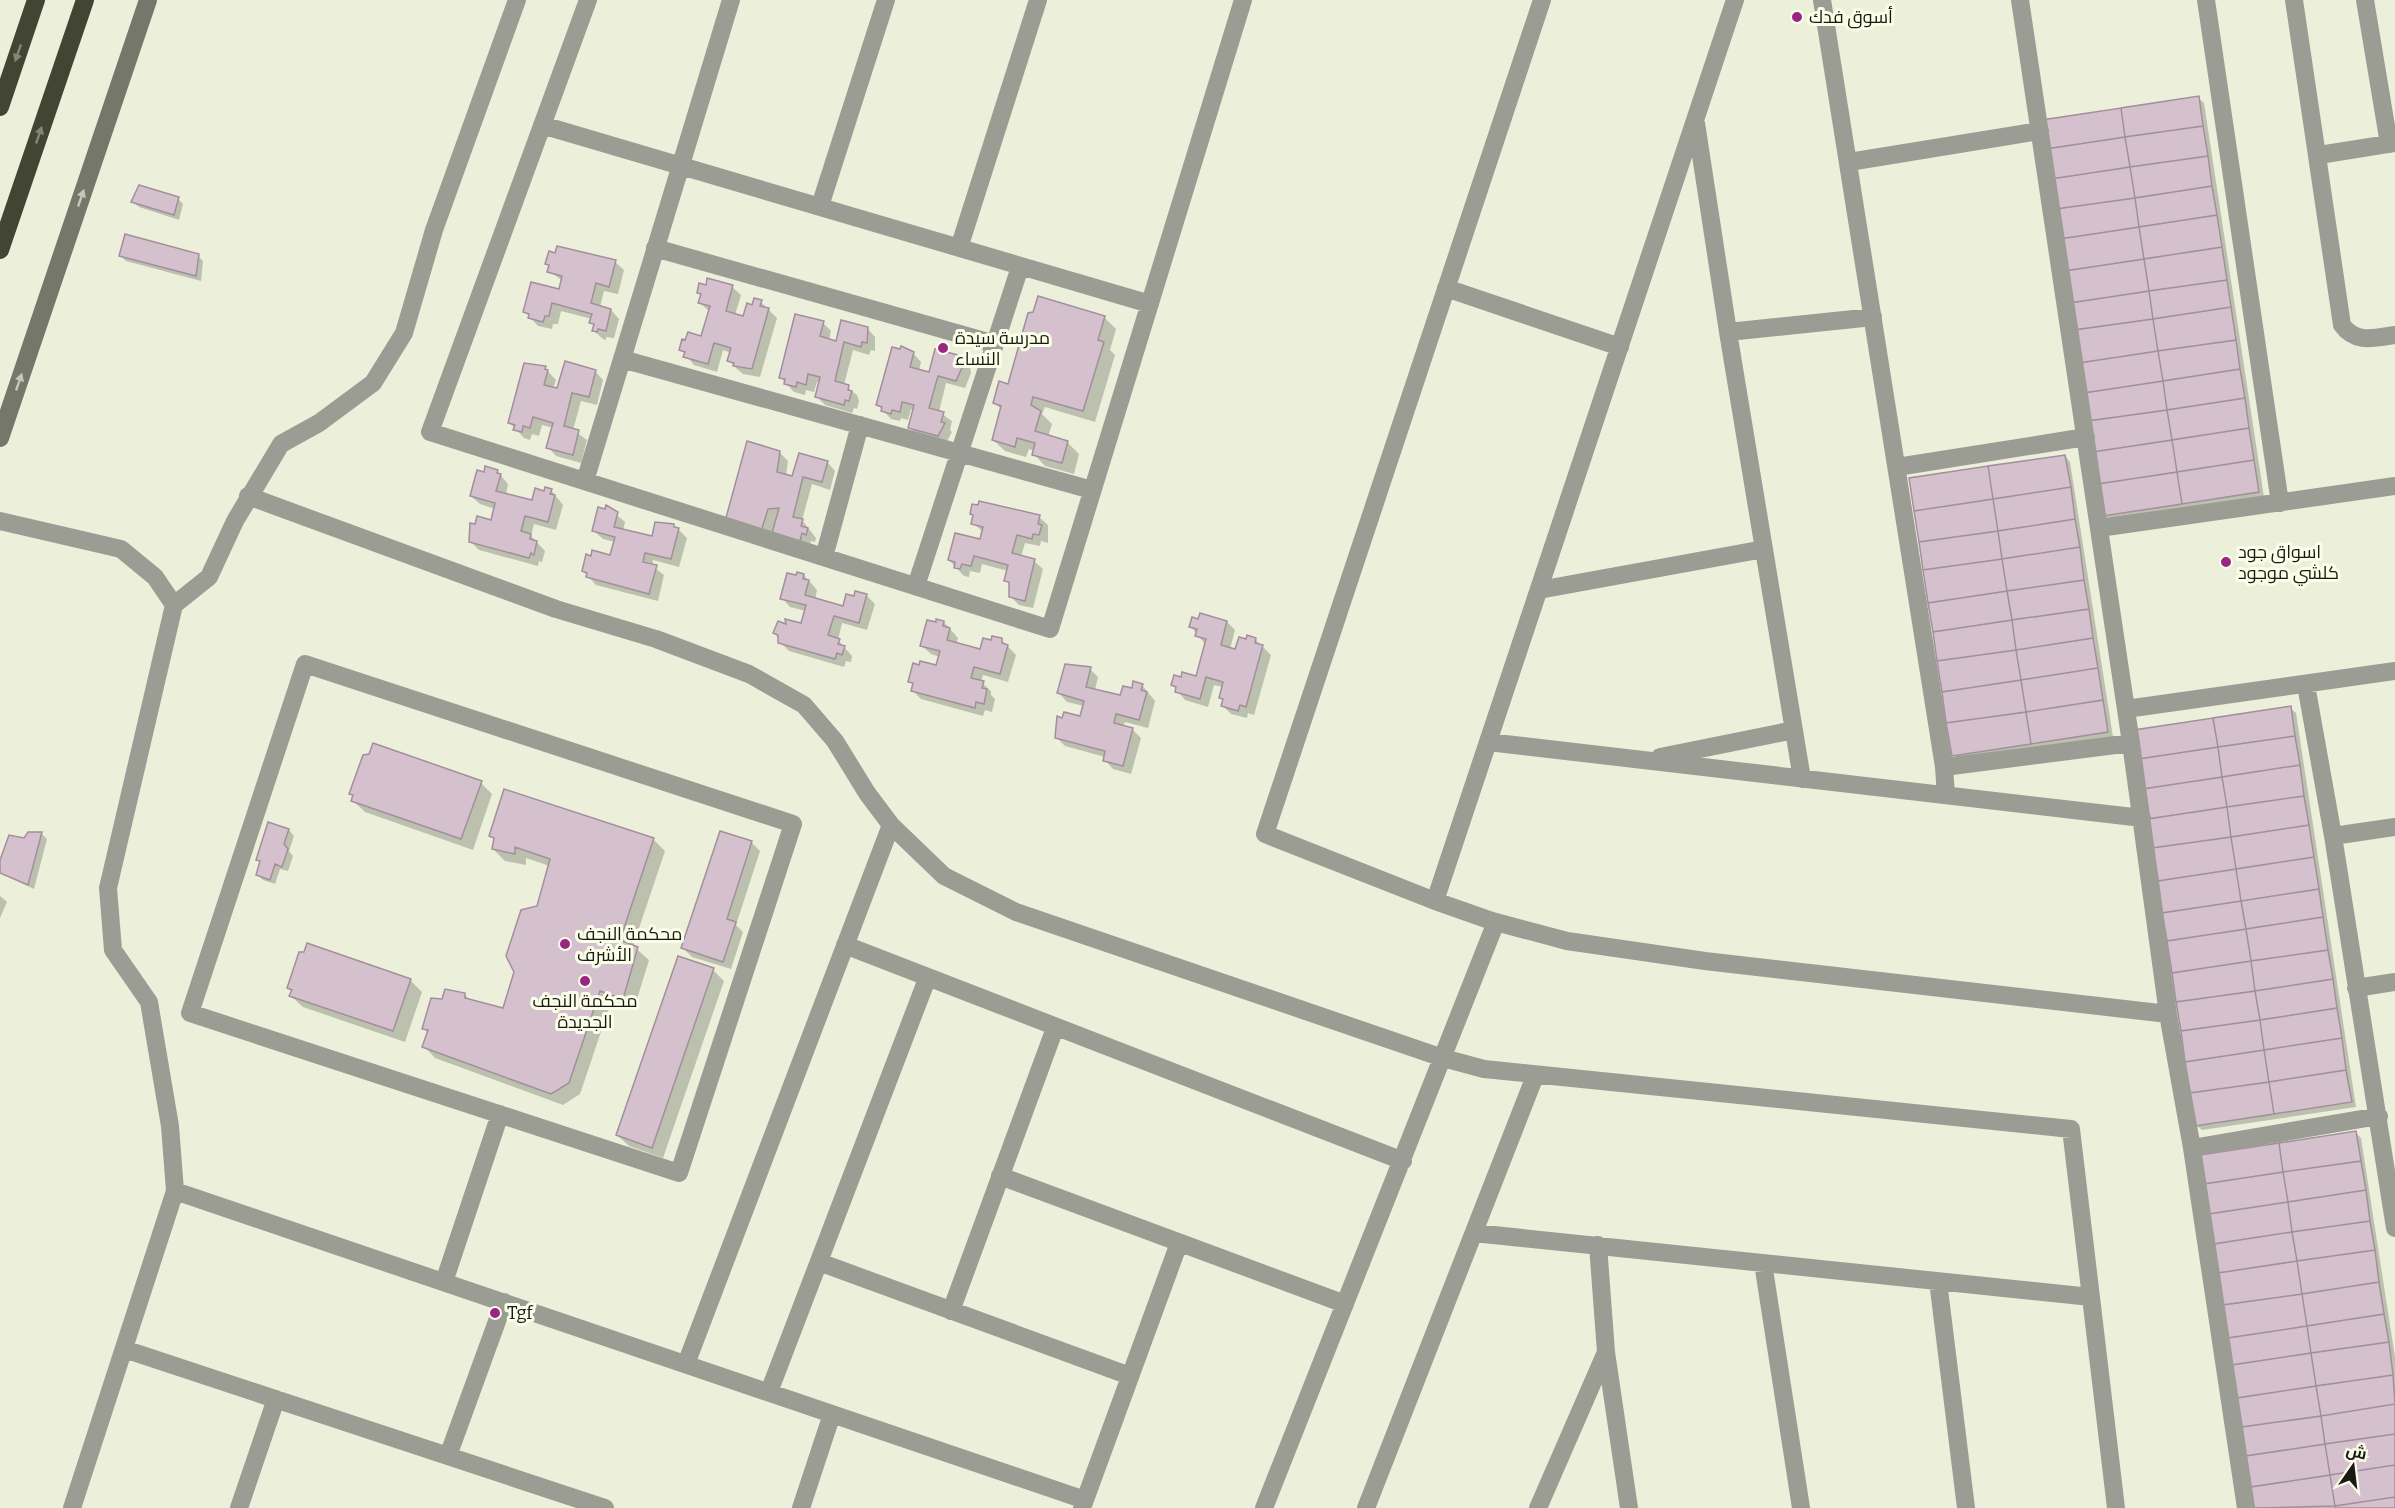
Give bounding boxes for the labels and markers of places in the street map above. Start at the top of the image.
place label: أسوق فدك [1809,6,1893,29]
marker: أسوق فدك [1790,10,1804,24]
place label: مدرسة سيدة النساء [955,327,1050,370]
marker: مدرسة سيدة النساء [936,341,950,355]
place label: اسواق جود كلشي موجود [2238,541,2339,586]
marker: اسواق جود كلشي موجود [2219,555,2233,569]
place label: محكمة النجف الأشرف [577,923,682,966]
marker: محكمة النجف الأشرف [558,937,572,951]
marker: محكمة النجف الجديدة [578,974,592,988]
place label: محكمة النجف الجديدة [532,990,638,1033]
place label: Tgf [507,1302,534,1324]
marker: Tgf [488,1306,502,1320]

